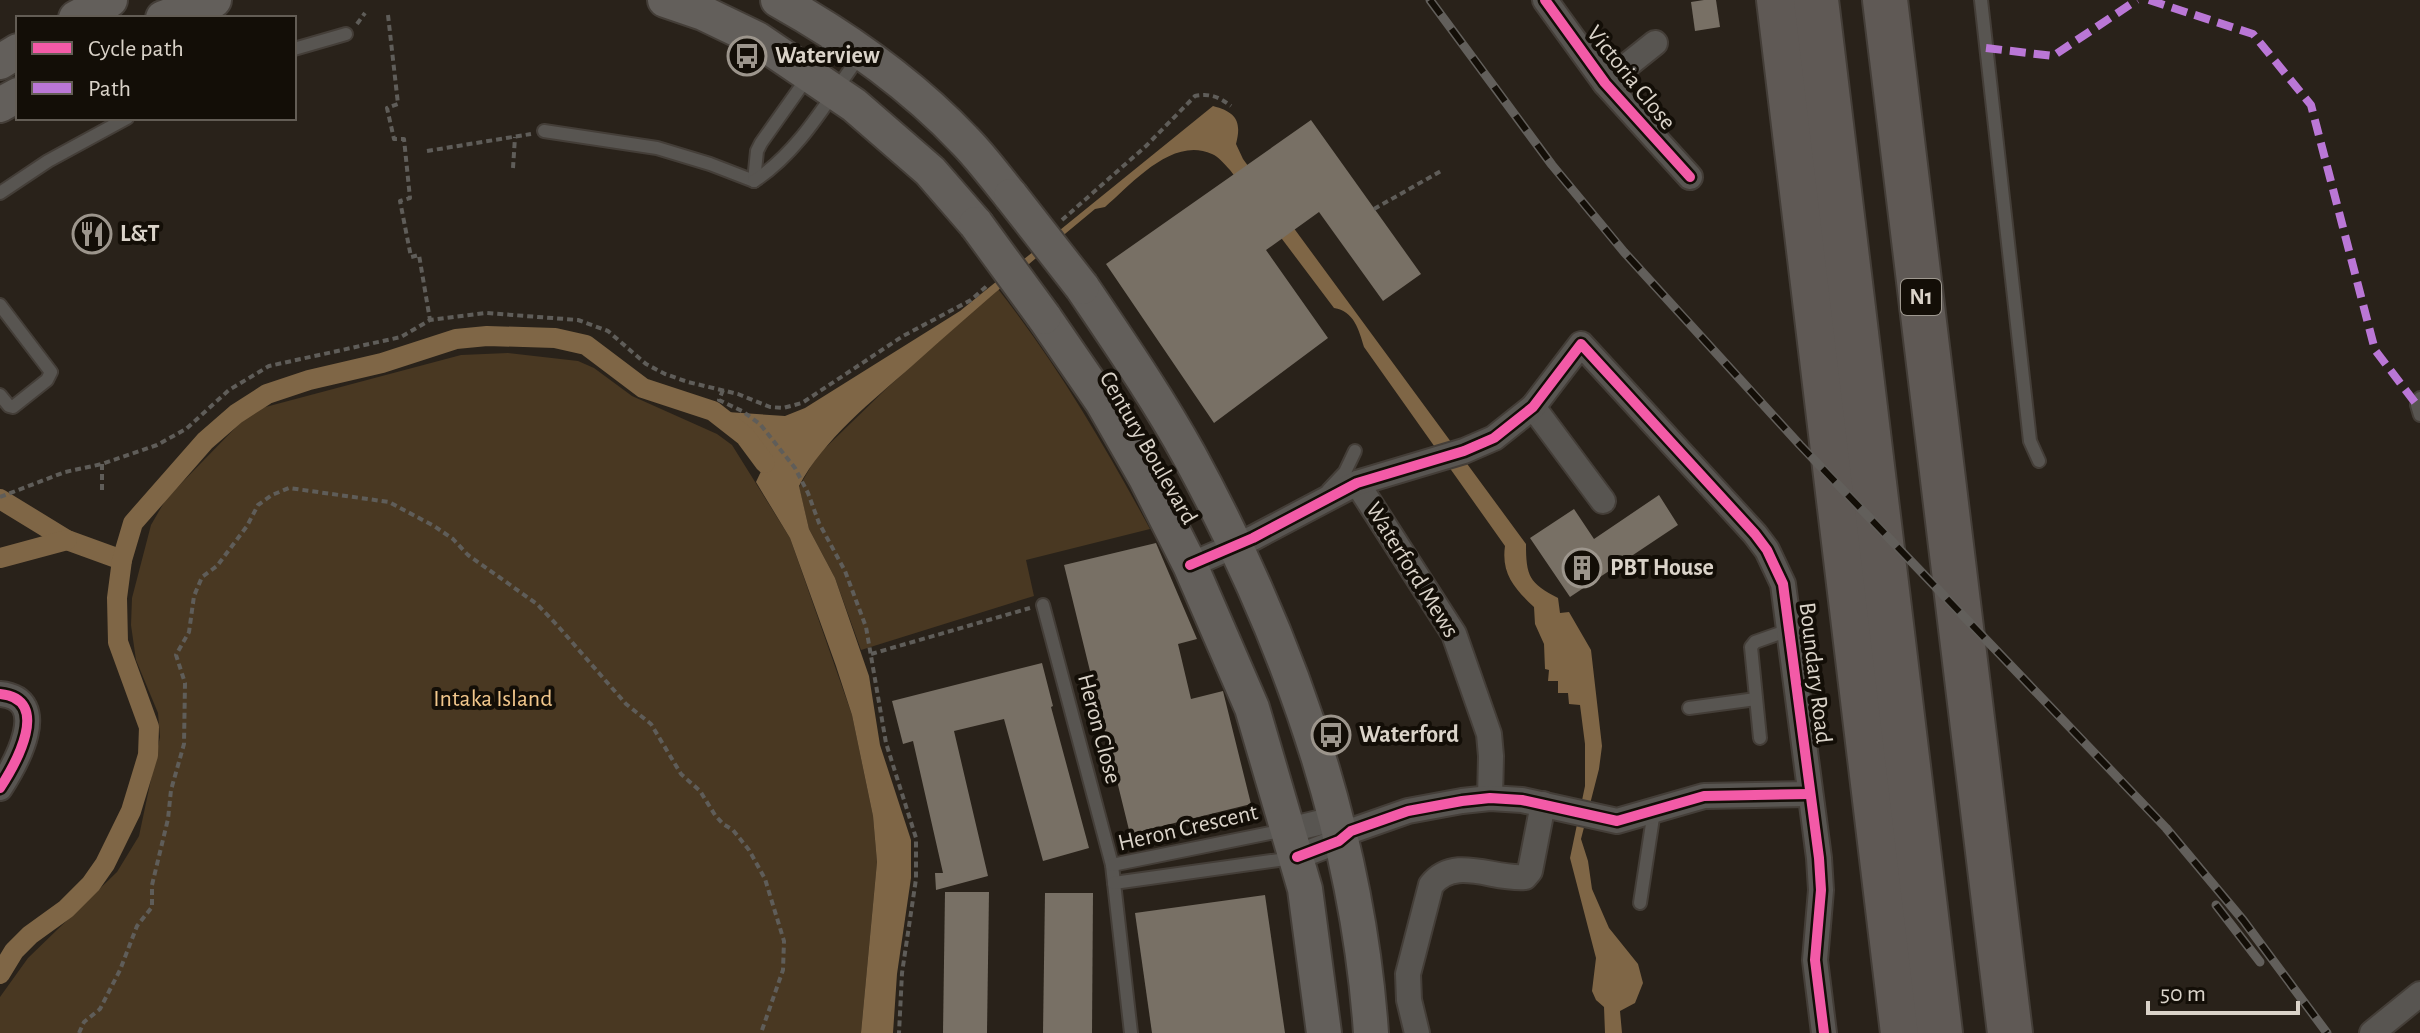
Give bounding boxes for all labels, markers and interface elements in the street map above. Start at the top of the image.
legend [16,16,296,120]
street label: Victoria Close [1582,21,1680,135]
bus stop icon: Waterview [726,35,768,77]
text: Cycle path [88,37,184,61]
place label: Waterview [775,44,880,68]
text: Path [88,77,131,101]
restaurant icon: L&T [71,213,113,255]
place label: L&T [120,222,160,246]
road number: N1 [1901,279,1941,315]
street label: Century Boulevard [1095,368,1201,528]
street label: Waterford Mews [1361,498,1463,642]
building icon: PBT House [1561,547,1603,589]
place label: PBT House [1610,556,1714,580]
street label: Boundary Road [1794,601,1836,745]
street label: Heron Close [1073,671,1125,787]
park label: Intaka Island [433,687,553,711]
bus stop icon: Waterford [1310,714,1352,756]
place label: Waterford [1359,723,1459,747]
street label: Heron Crescent [1116,800,1261,856]
scale bar [2148,965,2298,1015]
text: 50 m [2160,982,2206,1006]

